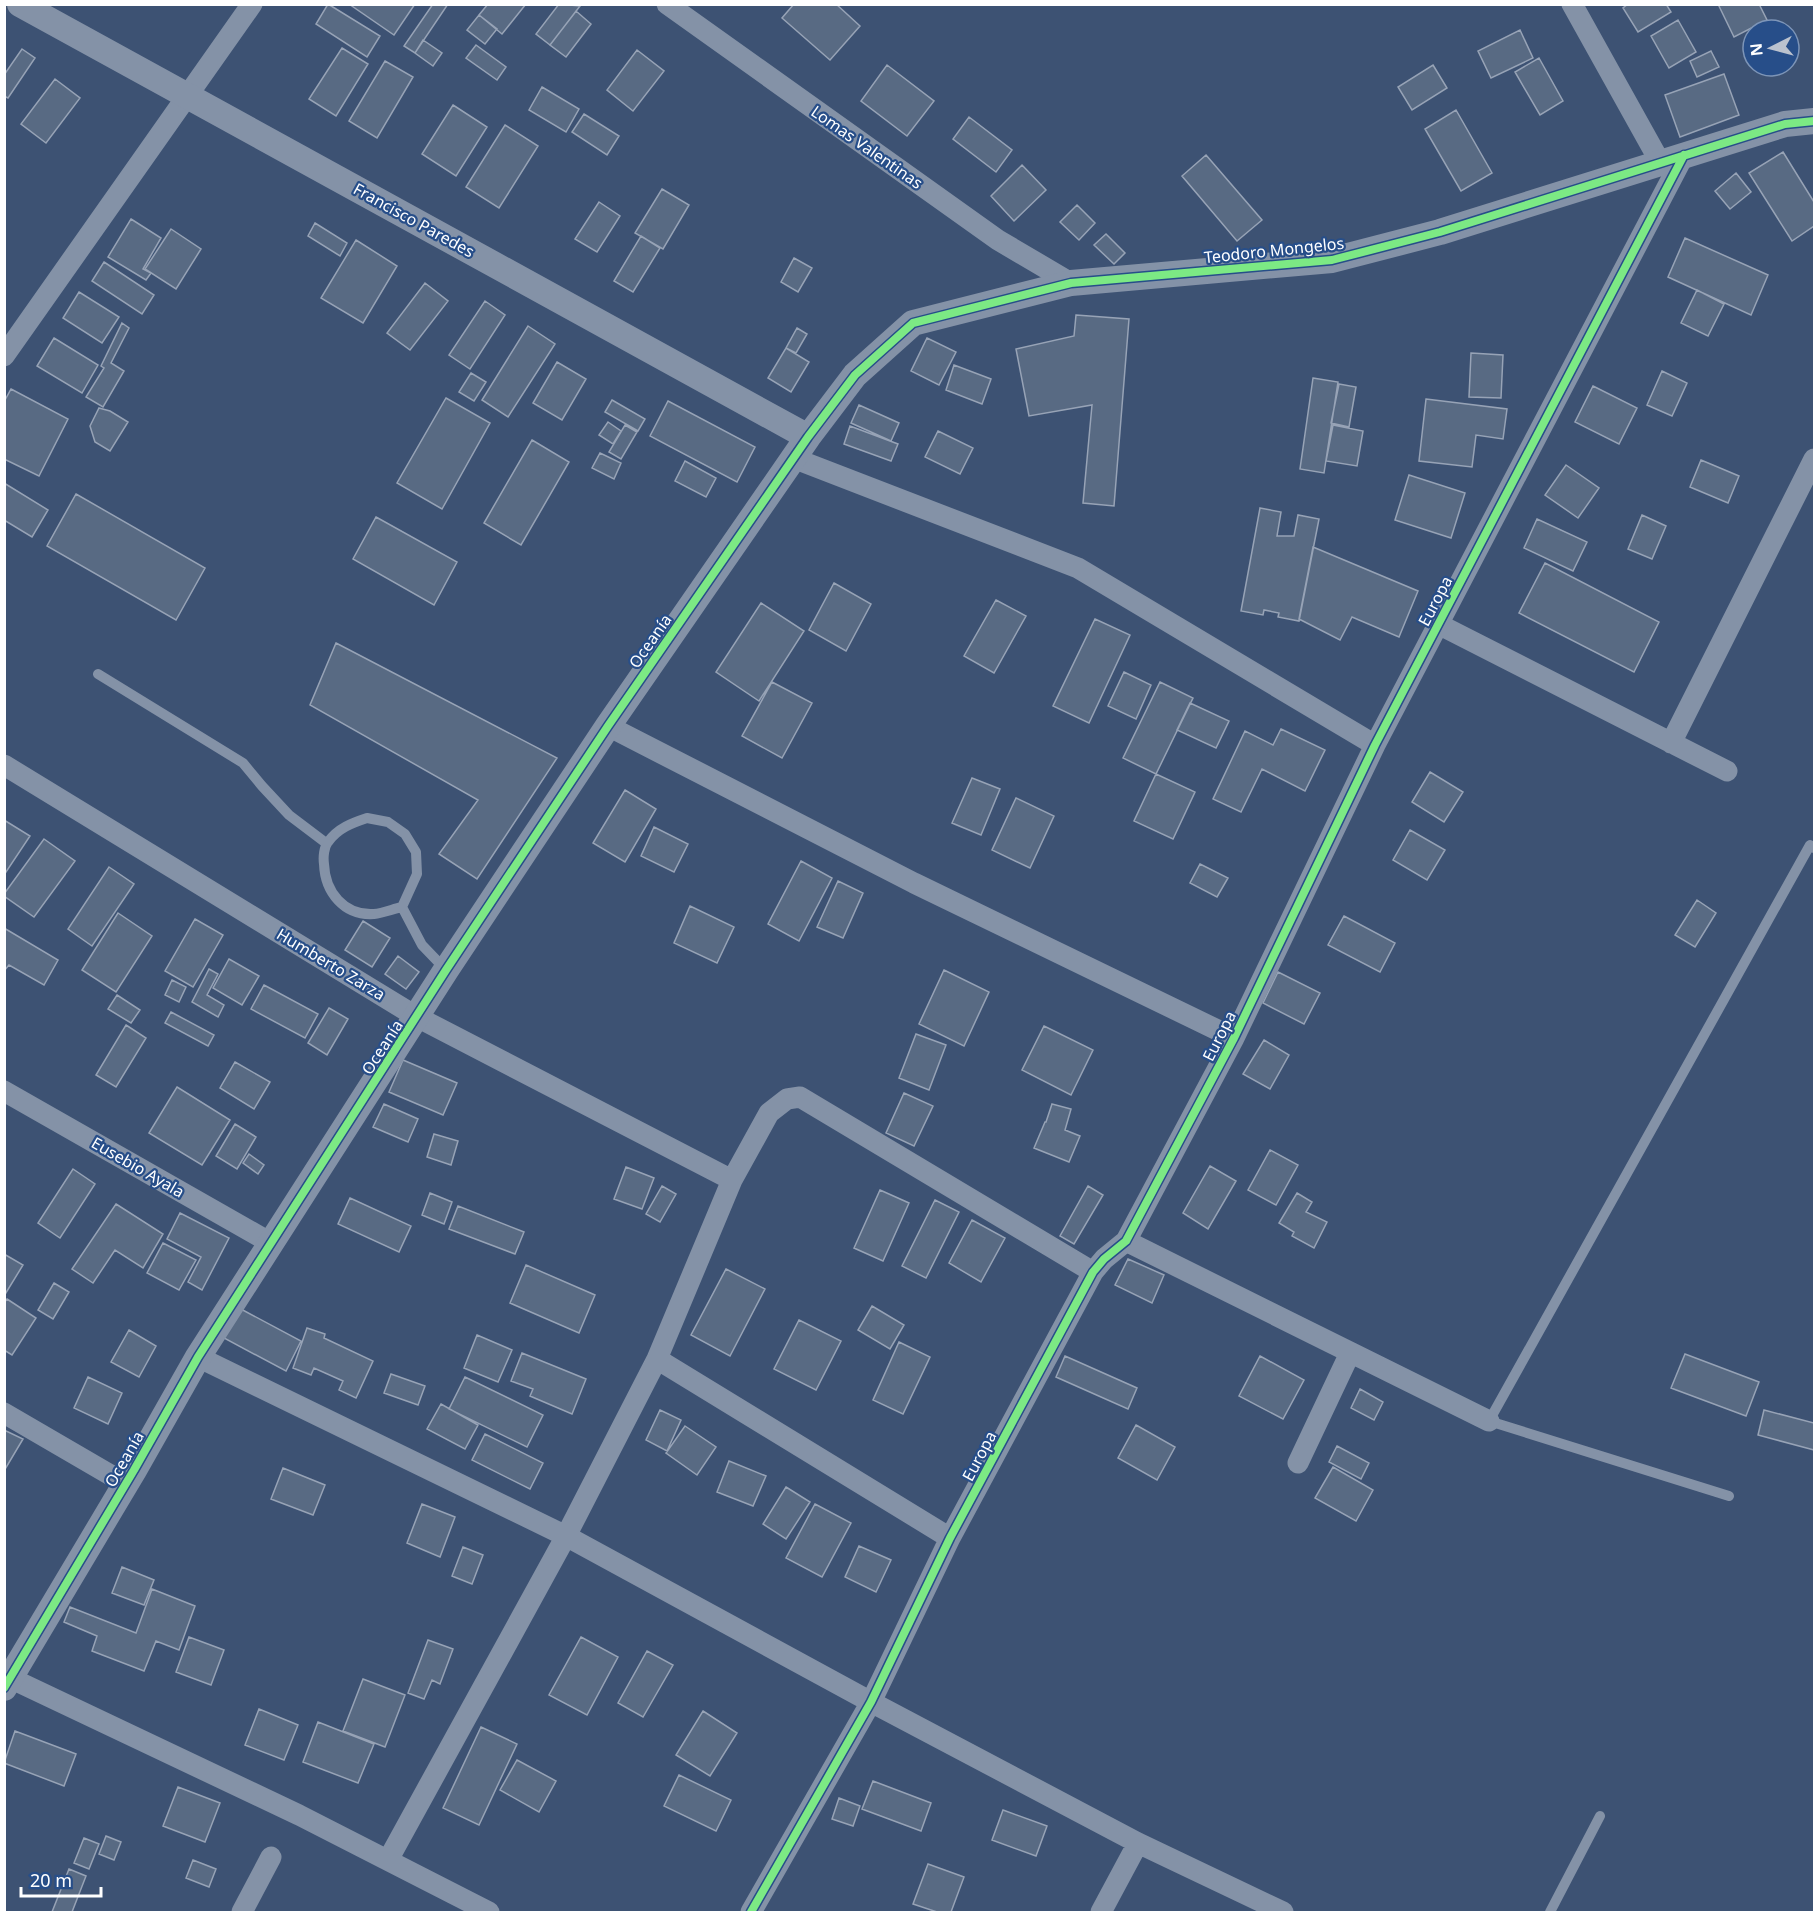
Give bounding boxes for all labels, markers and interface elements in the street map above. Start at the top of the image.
north arrow [1741,18,1801,78]
text: N [1744,42,1768,57]
street label: Lomas Valentinas [807,100,927,194]
street label: Francisco Paredes [350,178,478,262]
street label: Teodoro Mongelos [1203,232,1345,268]
street label: Europa [1413,572,1457,630]
street label: Oceanía [623,610,677,672]
street label: Humberto Zarza [273,923,389,1005]
street label: Europa [1197,1007,1241,1065]
street label: Oceanía [356,1015,408,1079]
street label: Eusebio Ayala [88,1132,188,1202]
street label: Oceanía [99,1427,149,1491]
street label: Europa [957,1427,1001,1485]
scale bar [21,1860,100,1898]
text: 20 m [30,1868,72,1892]

